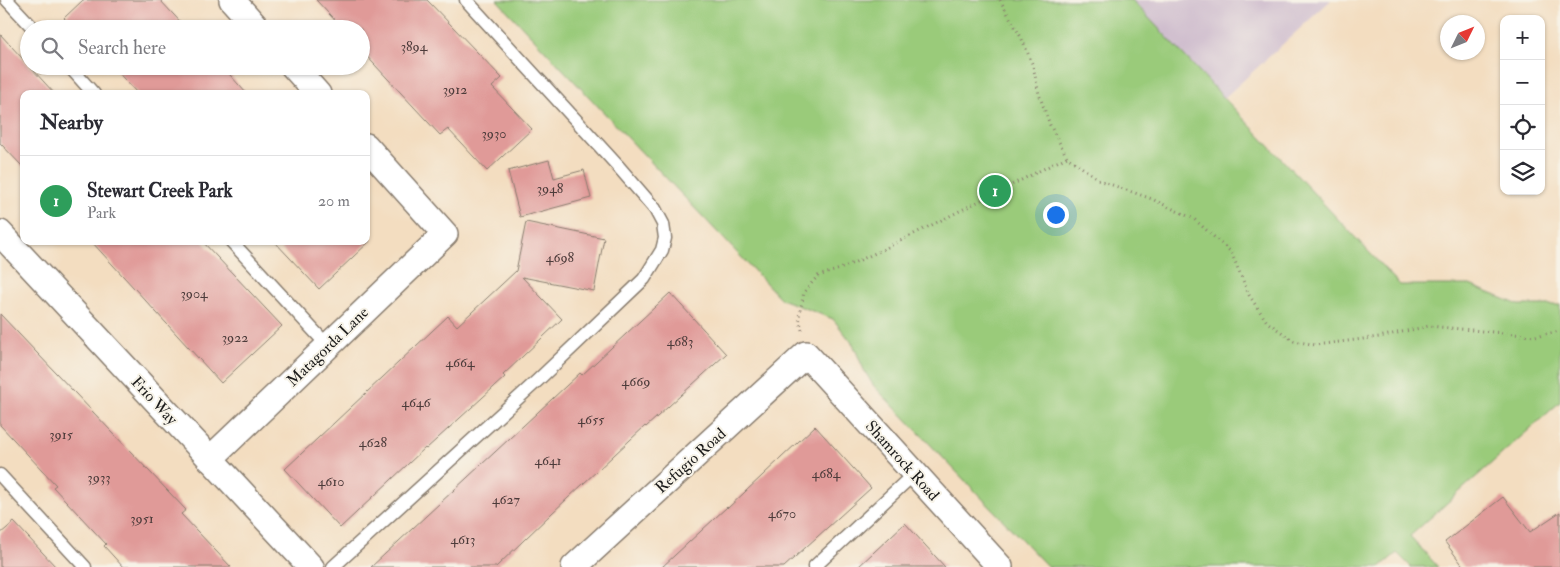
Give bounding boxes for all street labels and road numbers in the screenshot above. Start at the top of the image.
street label: Matagorda Lane [283,302,373,391]
street label: Frio Way [127,372,182,430]
street label: Shamrock Road [861,417,944,505]
street label: Refugio Road [651,424,730,498]

